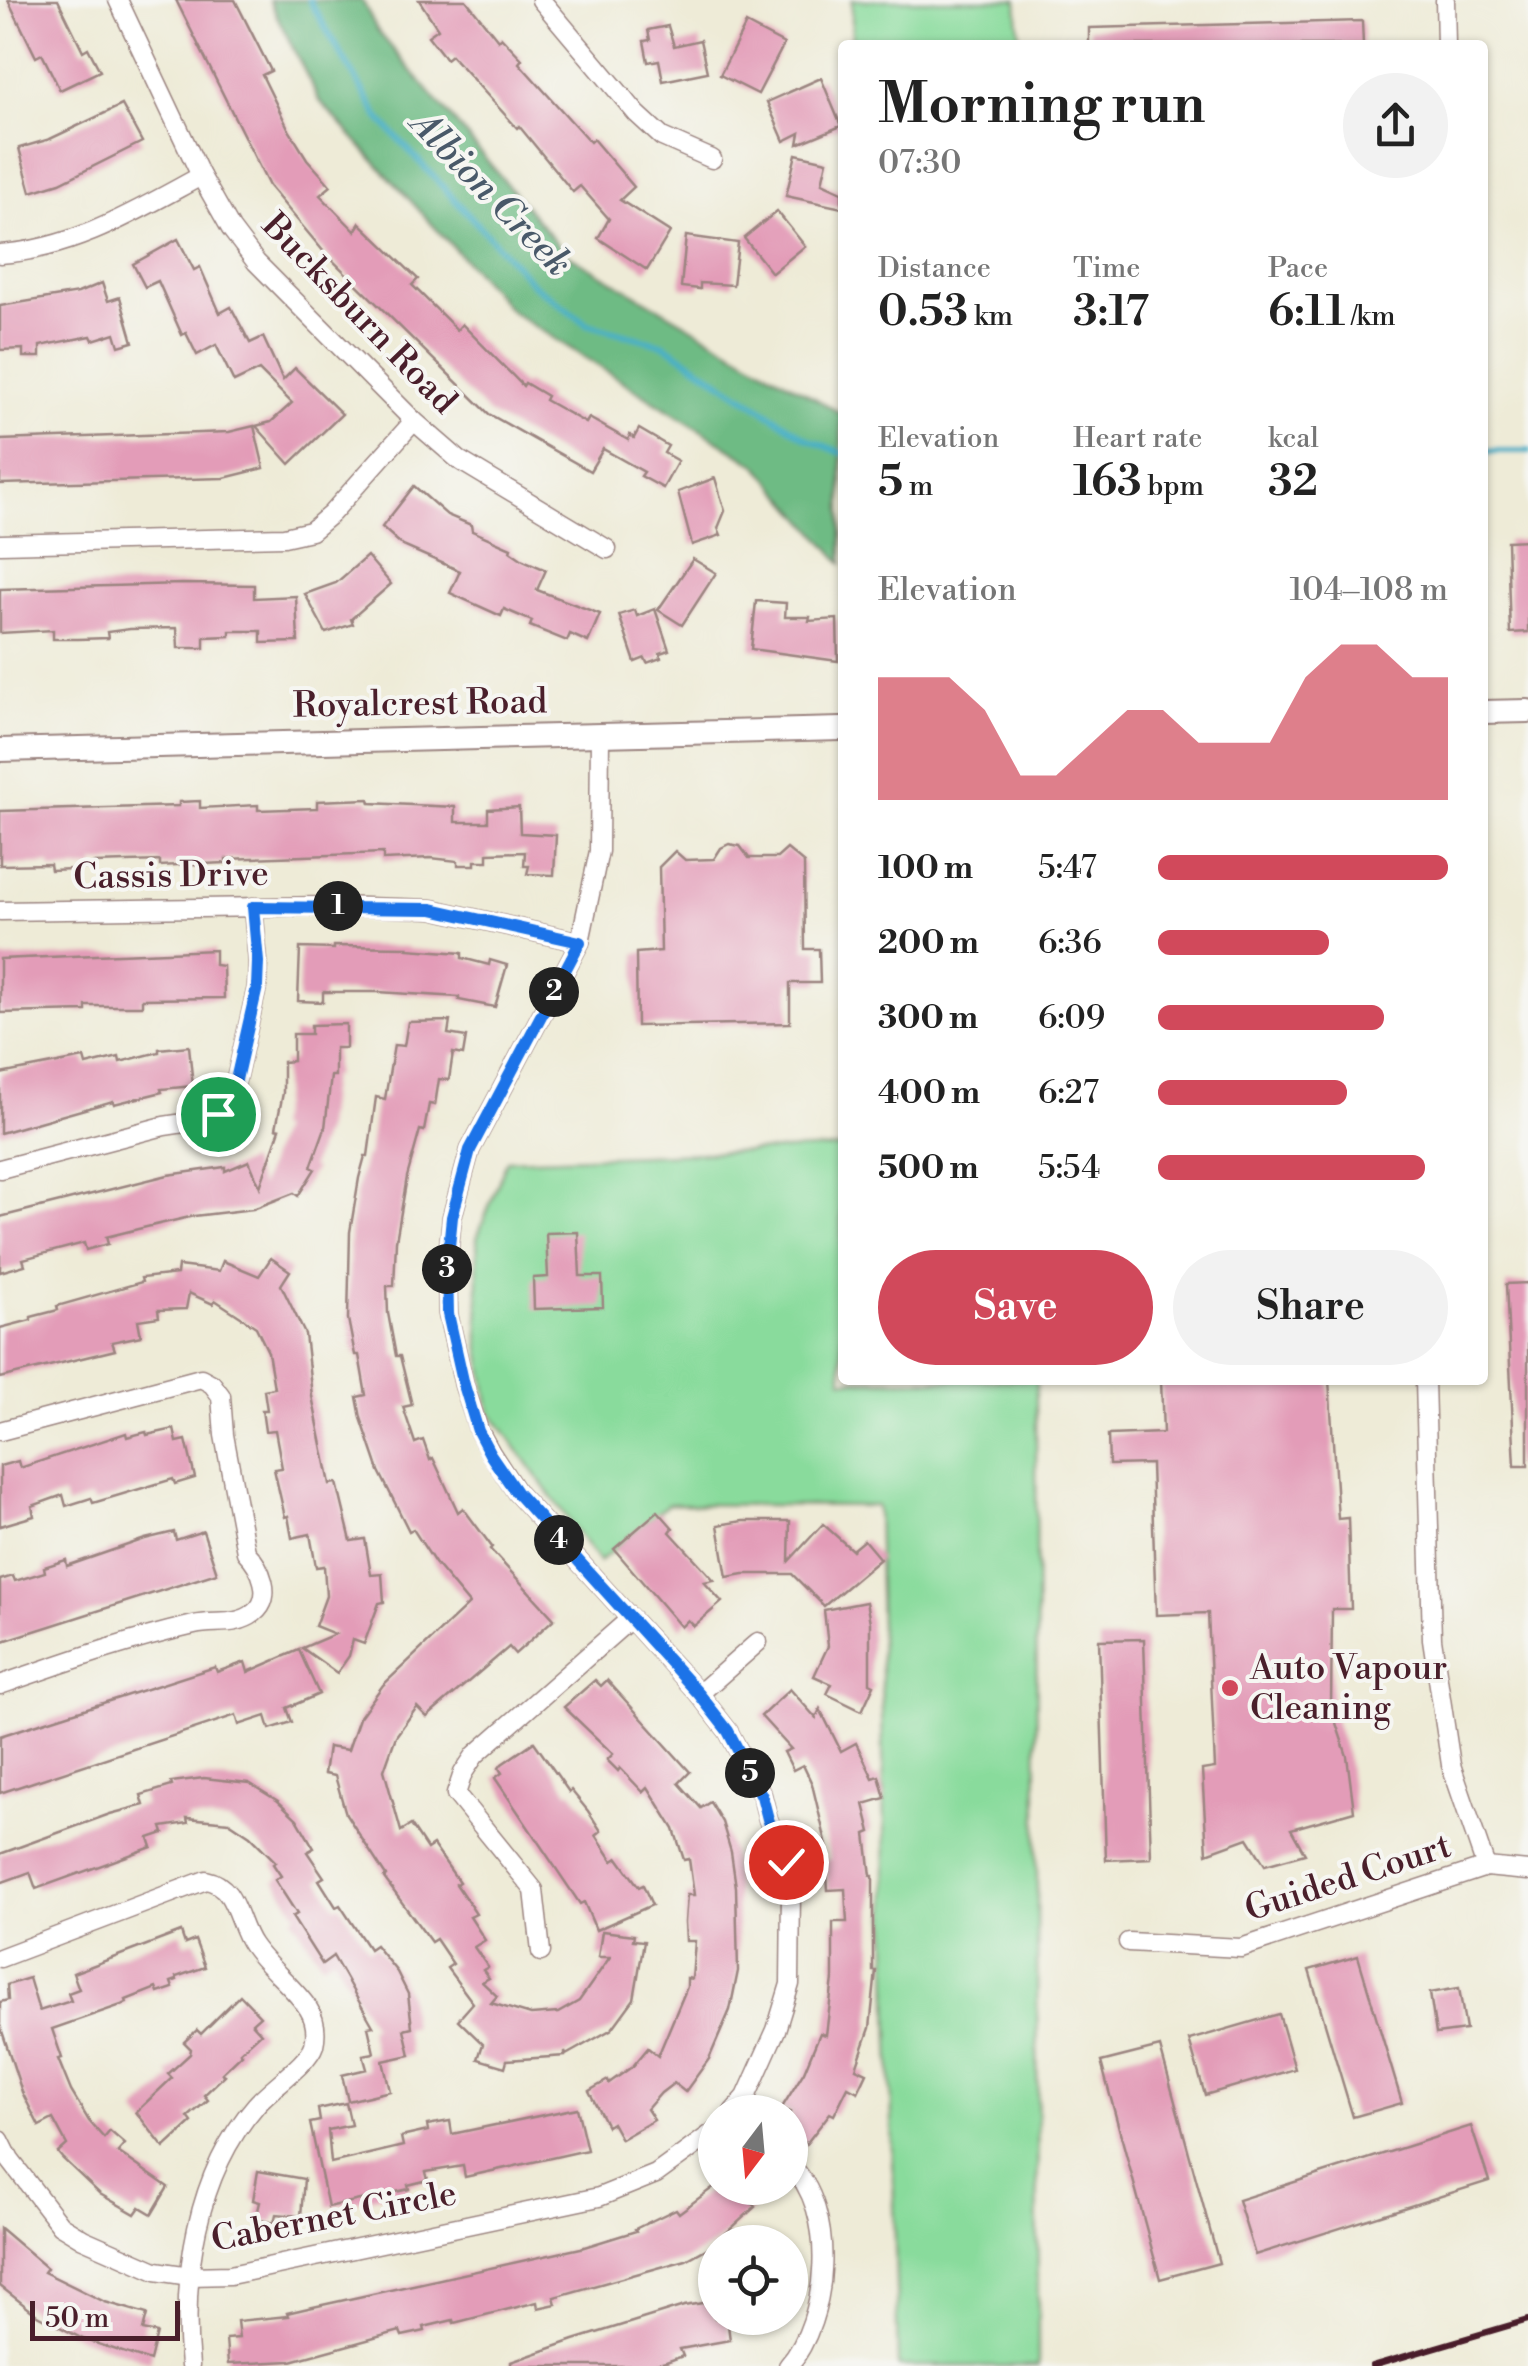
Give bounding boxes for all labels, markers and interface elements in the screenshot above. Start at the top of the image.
text: Morning run [878,71,1206,140]
button: share [1343,73,1448,178]
water label: Albion Creek [398,99,582,287]
text: 07:30 [878,143,961,183]
street label: Bucksburn Road [252,204,466,423]
text: Distance [878,251,991,286]
text: Time [1073,251,1140,286]
text: Pace [1268,251,1328,286]
text: 0.53 [878,286,968,339]
text: 3:17 [1073,286,1149,339]
text: 6:11 [1268,286,1345,339]
text: km [968,299,1013,334]
text: /km [1345,299,1396,334]
text: Elevation [878,421,999,456]
text: Heart rate [1073,421,1202,456]
text: kcal [1268,421,1319,456]
text: 5 [878,456,903,509]
text: 163 [1073,456,1142,509]
text: 32 [1268,456,1318,509]
text: m [903,469,933,504]
text: bpm [1142,469,1204,504]
text: Elevation [878,570,1017,610]
text: 104–108 m [1290,570,1448,610]
street label: Royalcrest Road [292,680,548,728]
text: 100 m [878,848,973,888]
text: 5:47 [1038,848,1097,888]
street label: Cassis Drive [73,853,269,899]
pin: 1 [313,881,363,931]
text: 1 [331,888,345,923]
text: 200 m [878,923,979,963]
text: 6:36 [1038,923,1102,963]
pin: 2 [529,967,579,1017]
text: 2 [545,974,563,1009]
text: 300 m [878,998,978,1038]
text: 6:09 [1038,998,1105,1038]
pin [176,1072,261,1157]
text: 400 m [878,1073,980,1113]
text: 6:27 [1038,1073,1099,1113]
icon: arrive [191,1087,246,1142]
text: 500 m [878,1148,979,1188]
text: 5:54 [1038,1148,1100,1188]
pin: 3 [422,1244,472,1294]
button: Save [878,1250,1153,1365]
button: Share [1173,1250,1448,1365]
text: 3 [439,1251,455,1286]
pin: 4 [534,1515,584,1565]
text: 4 [550,1522,568,1557]
place label: Auto Vapour Cleaning [1249,1647,1447,1730]
marker: Auto Vapour Cleaning [1219,1677,1241,1699]
pin: 5 [725,1748,775,1798]
text: 5 [741,1755,759,1790]
pin [744,1820,829,1905]
street label: Guided Court [1240,1824,1456,1932]
icon: check [759,1835,814,1890]
north arrow [698,2095,808,2205]
map controls [698,2095,808,2335]
street label: Cabernet Circle [208,2172,460,2262]
button: locate [698,2225,808,2335]
scale bar [30,2296,180,2340]
text: 50 m [45,2301,109,2336]

